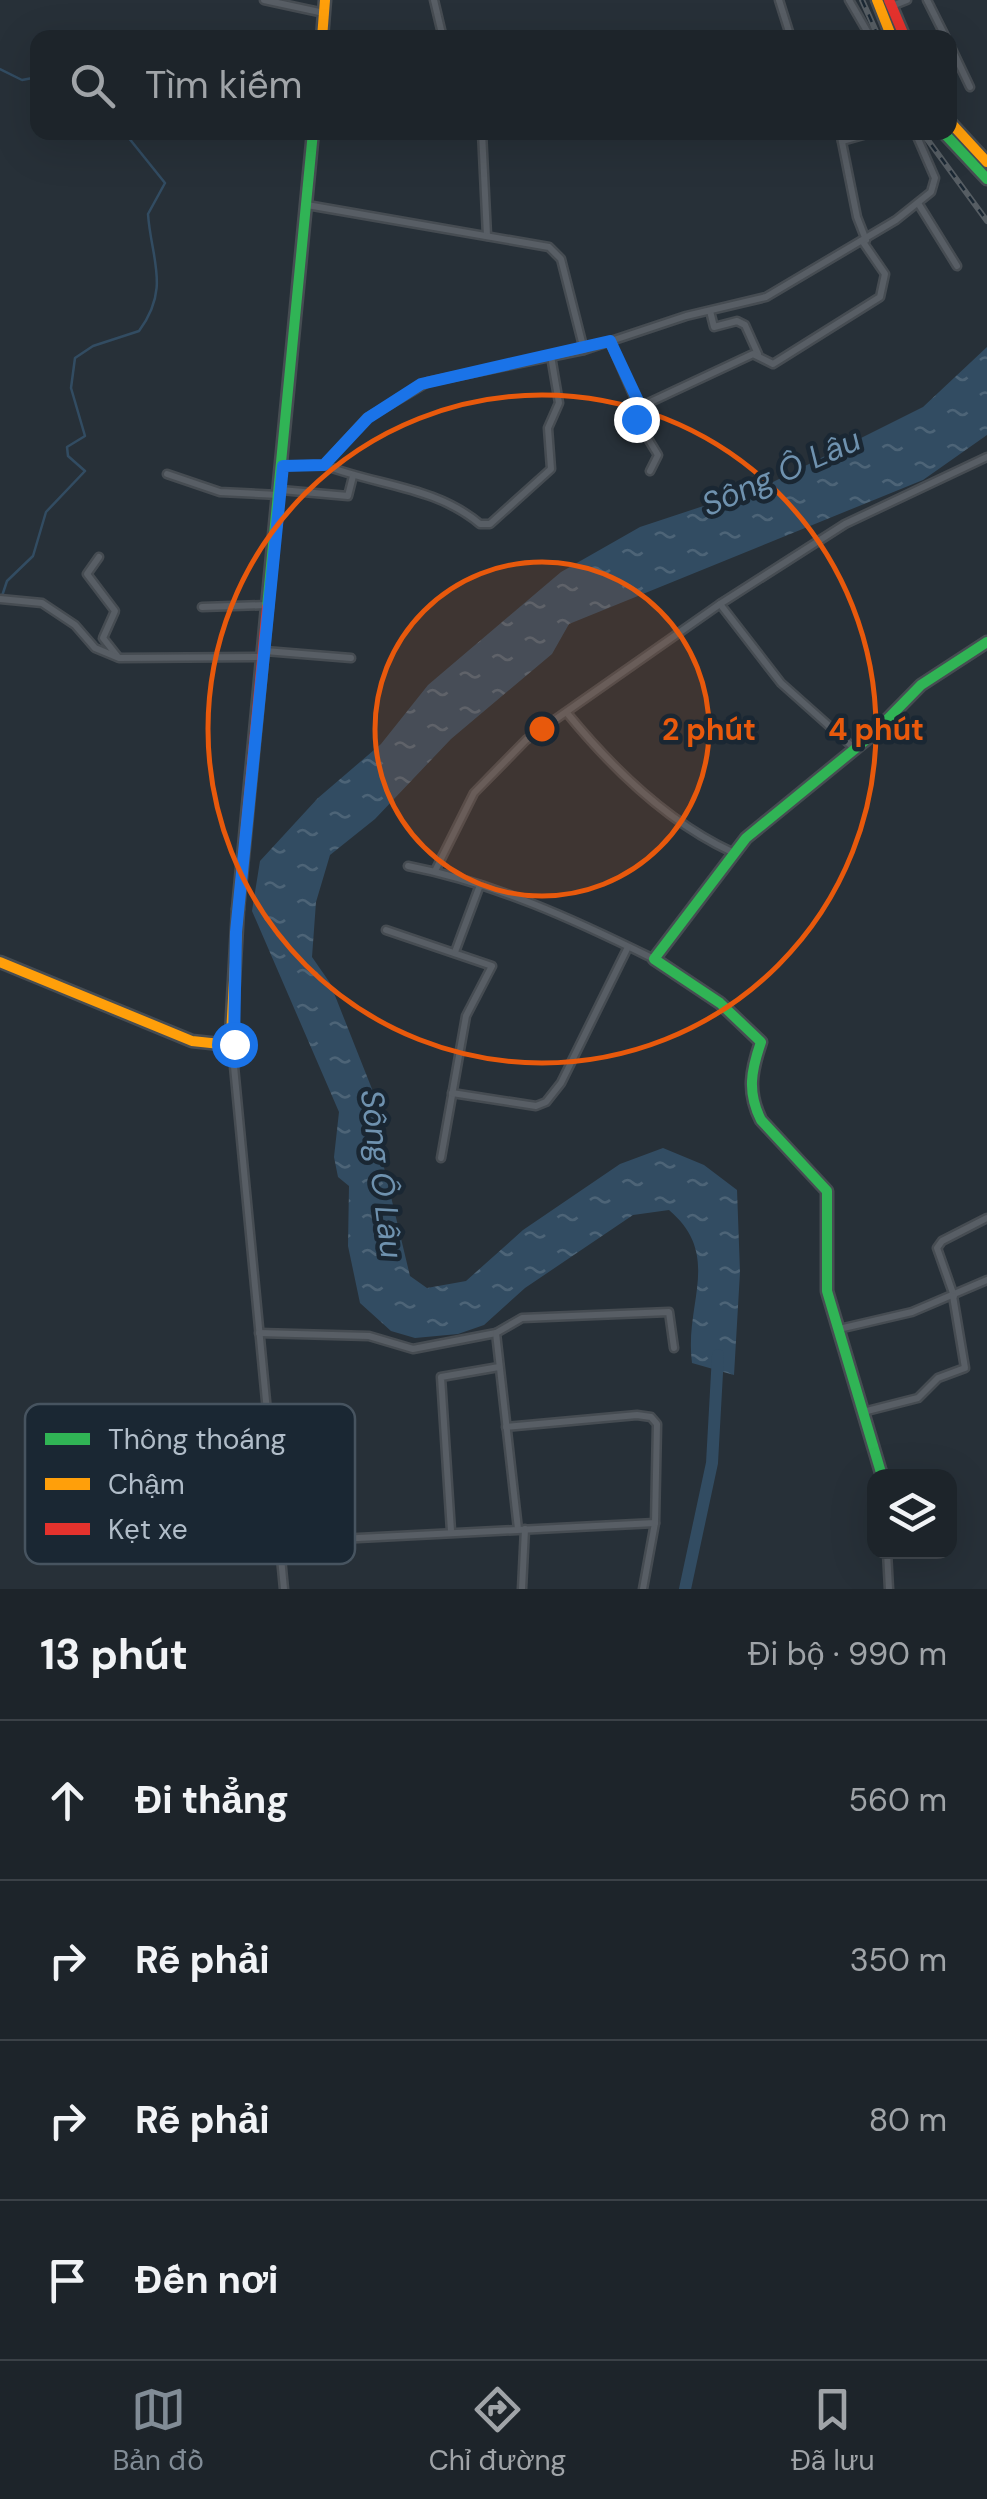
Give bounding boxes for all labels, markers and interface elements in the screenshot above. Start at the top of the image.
search box [30,30,957,140]
icon: search [65,58,120,113]
text: Tìm kiếm [145,60,302,110]
route end [614,397,660,443]
water label: Sông Ô Lâu [695,418,867,526]
text: 2 phút [662,710,756,749]
text: 4 phút [828,710,924,749]
centre of rings [524,711,560,747]
route start [212,1022,258,1068]
water label: Sông Ô Lâu [351,1087,413,1261]
legend [25,1404,355,1564]
text: Thông thoáng [108,1421,286,1458]
text: Chậm [108,1466,185,1503]
map controls [867,1469,957,1559]
button: layers [867,1469,957,1559]
text: Kẹt xe [108,1511,188,1548]
text: 13 phút [40,1627,188,1682]
text: Đi bộ · 990 m [748,1633,947,1675]
icon: ahead [40,1773,95,1828]
text: Đi thẳng [135,1775,289,1825]
text: 560 m [848,1779,947,1821]
icon: right [40,1933,95,1988]
text: Rẽ phải [135,1935,270,1985]
text: 350 m [850,1939,947,1981]
icon: right [40,2093,95,2148]
text: Rẽ phải [135,2095,270,2145]
text: 80 m [869,2099,947,2141]
icon: arrive [40,2253,95,2308]
text: Đến nơi [135,2255,278,2305]
tab: Bản đồ [112,2382,204,2479]
tab: Chỉ đường [429,2382,566,2479]
tab: Đã lưu [791,2382,875,2479]

